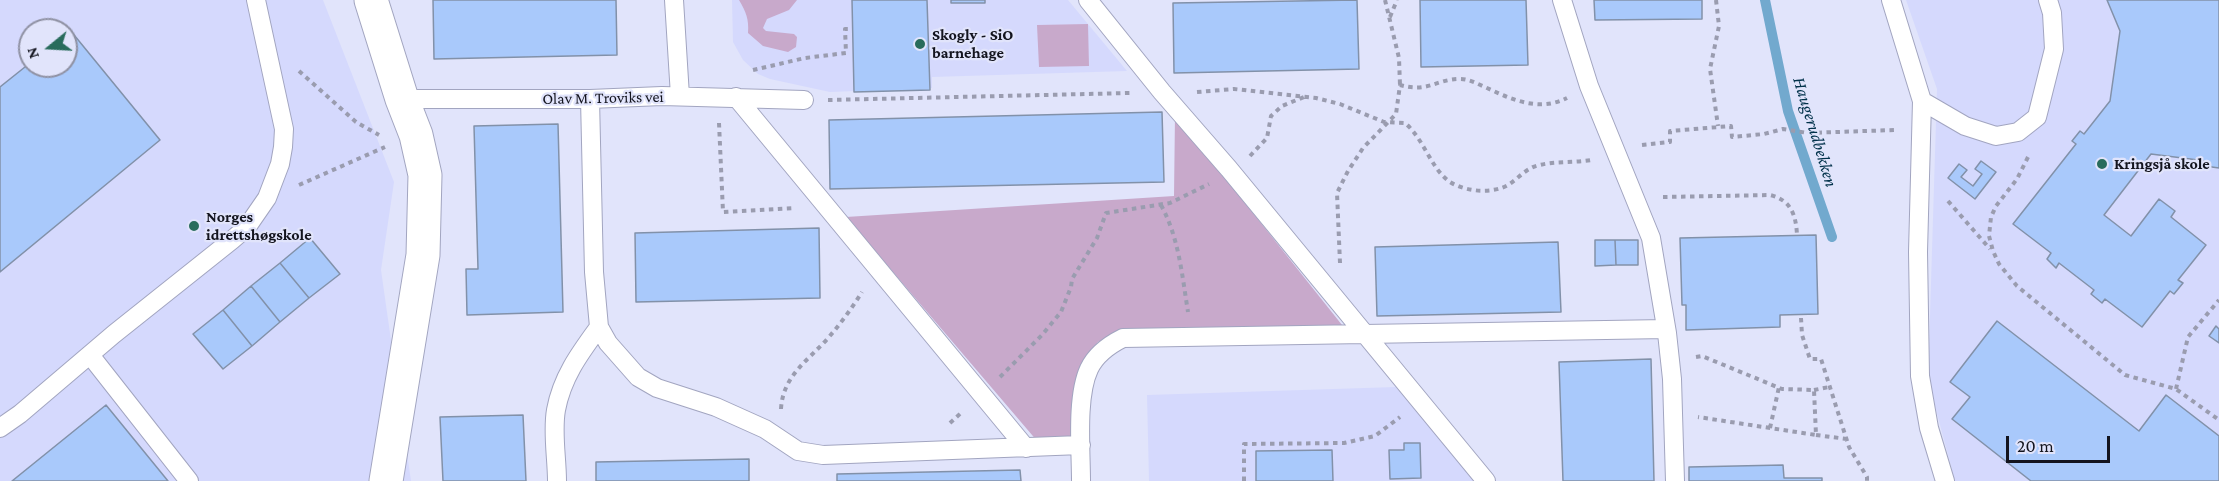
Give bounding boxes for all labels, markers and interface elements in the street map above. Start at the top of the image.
north arrow [18,18,78,78]
place label: Skogly - SiO barnehage [932,25,1013,63]
marker: Skogly - SiO barnehage [913,37,927,51]
text: N [23,45,42,61]
water label: Haugerudbekken [1788,74,1842,190]
street label: Olav M. Troviks vei [542,87,664,109]
place label: Kringsjå skole [2114,154,2210,174]
marker: Kringsjå skole [2095,157,2109,171]
place label: Norges idrettshøgskole [206,207,312,245]
marker: Norges idrettshøgskole [187,219,201,233]
scale bar [2009,424,2112,462]
text: 20 m [2017,436,2054,456]

